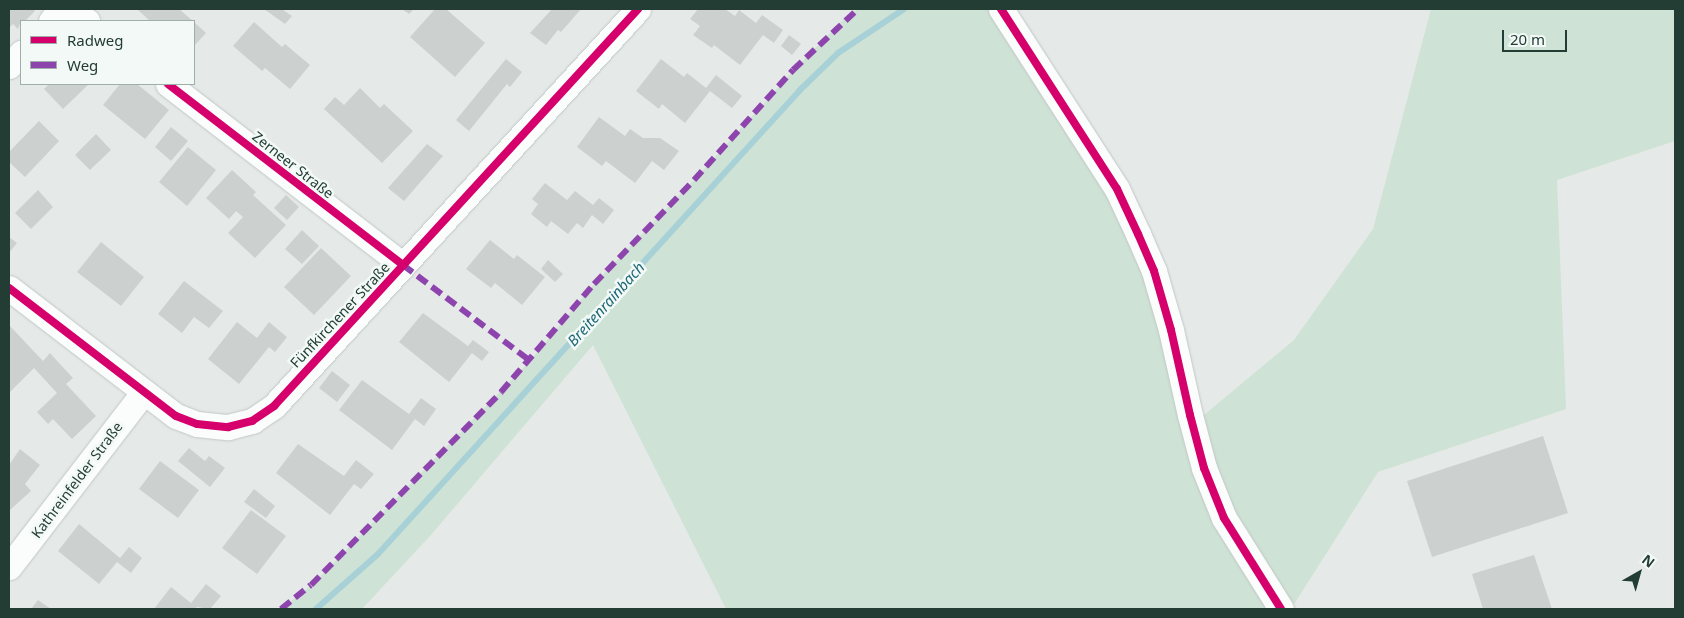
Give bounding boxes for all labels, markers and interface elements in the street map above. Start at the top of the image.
legend [20,20,195,85]
scale bar [1504,20,1569,52]
text: 20 m [1510,29,1545,49]
text: Radweg [67,30,123,50]
text: Weg [67,55,98,75]
street label: Zerneer Straße [249,128,337,202]
water label: Breitenrainbach [564,258,648,350]
street label: Fünfkirchener Straße [287,259,393,371]
street label: Kathreinfelder Straße [28,419,126,541]
north arrow [1614,548,1664,598]
text: N [1638,550,1659,572]

